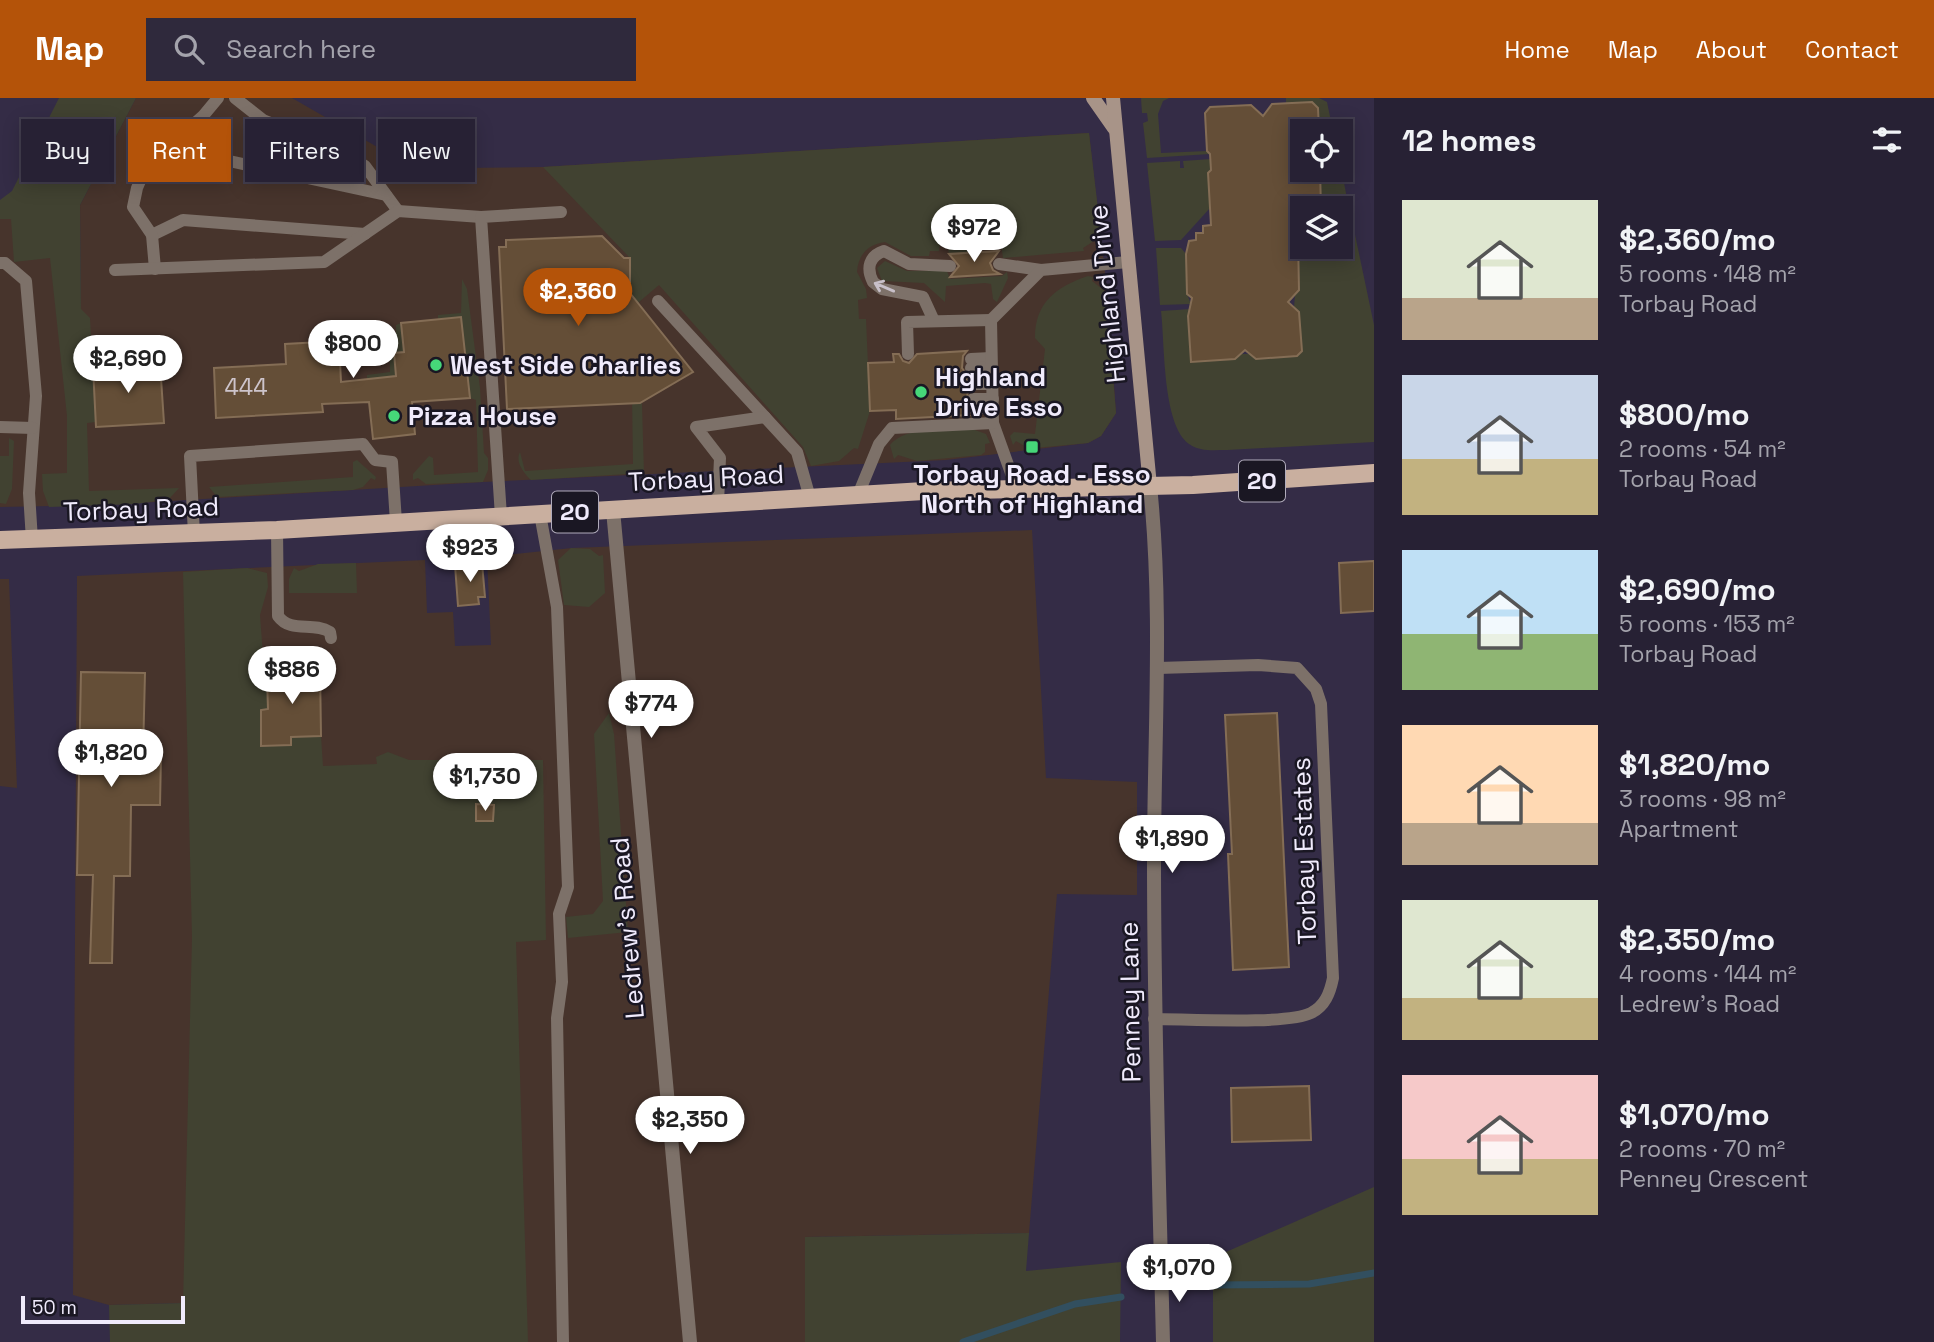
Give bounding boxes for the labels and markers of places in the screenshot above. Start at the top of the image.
pin: $972 [933,204,1015,264]
pin: $2,360 [521,268,635,328]
pin: $800 [312,320,394,380]
pin: $2,690 [71,336,185,395]
place label: West Side Charlies [450,348,681,382]
marker: West Side Charlies [428,357,444,373]
place label: Highland Drive Esso [935,360,1063,424]
marker: Highland Drive Esso [913,384,929,400]
place label: Pizza House [408,399,557,433]
marker: Pizza House [386,408,402,424]
marker: Torbay Road - Esso North of Highland [1024,439,1040,455]
place label: Torbay Road - Esso North of Highland [913,457,1151,521]
pin: $923 [429,524,511,584]
pin: $886 [251,646,333,706]
pin: $774 [610,680,692,740]
pin: $1,820 [54,730,168,789]
pin: $1,730 [428,754,542,813]
pin: $1,890 [1115,816,1229,875]
pin: $2,350 [633,1096,747,1156]
pin: $1,070 [1122,1244,1236,1304]

